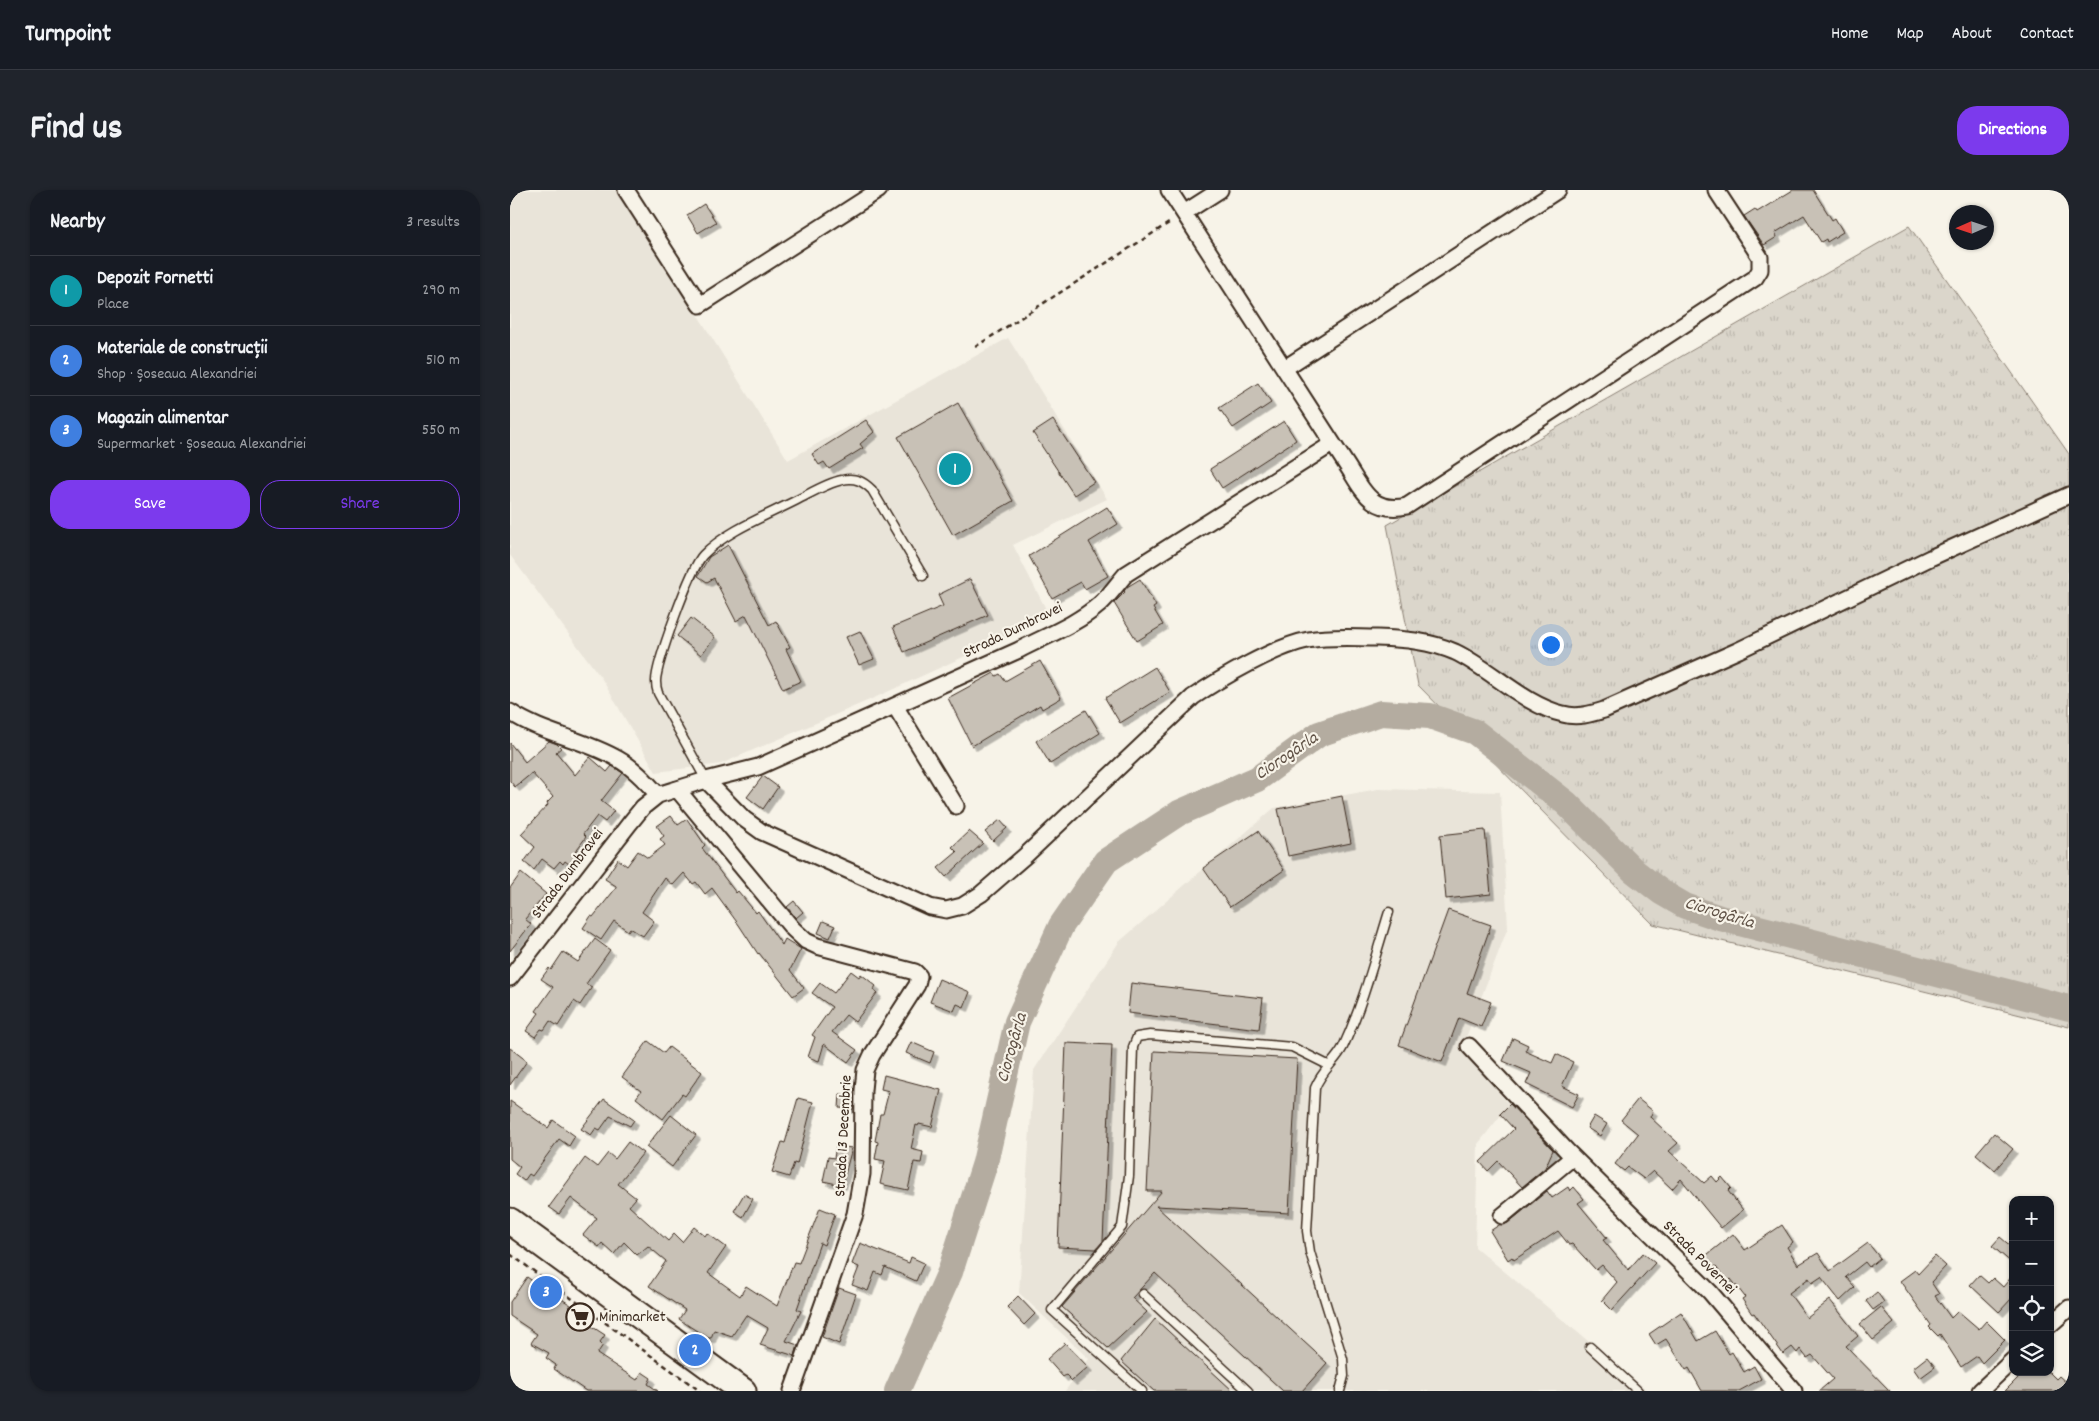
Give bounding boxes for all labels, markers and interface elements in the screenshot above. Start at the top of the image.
text: Turnpoint [25,18,111,52]
text: Home [1831,22,1868,47]
text: Map [1896,22,1924,47]
text: About [1952,22,1992,47]
text: Contact [2020,22,2074,47]
text: Find us [30,105,122,155]
button: Directions [1957,106,2069,155]
north arrow [1949,205,1994,250]
text: Nearby [50,208,105,238]
text: 3 results [406,211,460,234]
text: Depozit Fornetti [97,266,213,293]
text: 1 [64,279,68,302]
text: 290 m [422,279,460,302]
text: Place [97,293,129,316]
text: Materiale de construcții [97,336,267,363]
text: 2 [63,349,70,372]
text: 510 m [426,349,460,372]
text: Shop · Șoseaua Alexandriei [97,363,257,386]
text: Magazin alimentar [97,406,228,433]
text: 3 [62,419,70,442]
text: 550 m [422,419,460,442]
text: Supermarket · Șoseaua Alexandriei [97,433,306,456]
pin: 1 [939,450,971,488]
button: Save [50,480,250,529]
button: Share [260,480,460,529]
street label: Strada Dumbravei [959,597,1067,665]
your location [1538,632,1564,658]
water label: Ciorogârla [1251,726,1325,787]
street label: Strada Dumbravei [526,824,610,924]
water label: Ciorogârla [1681,892,1758,937]
water label: Ciorogârla [991,1009,1035,1086]
street label: Strada 13 Decembrie [829,1075,859,1197]
map controls [2009,1196,2054,1376]
button: + [2009,1196,2054,1241]
street label: Strada Povernei [1657,1216,1741,1300]
button: − [2009,1241,2054,1286]
pin: 3 [530,1273,562,1311]
button: locate [2009,1286,2054,1331]
supermarket icon: Minimarket [565,1302,595,1332]
place label: Minimarket [599,1306,666,1329]
pin: 2 [679,1331,711,1369]
button: layers [2009,1331,2054,1376]

